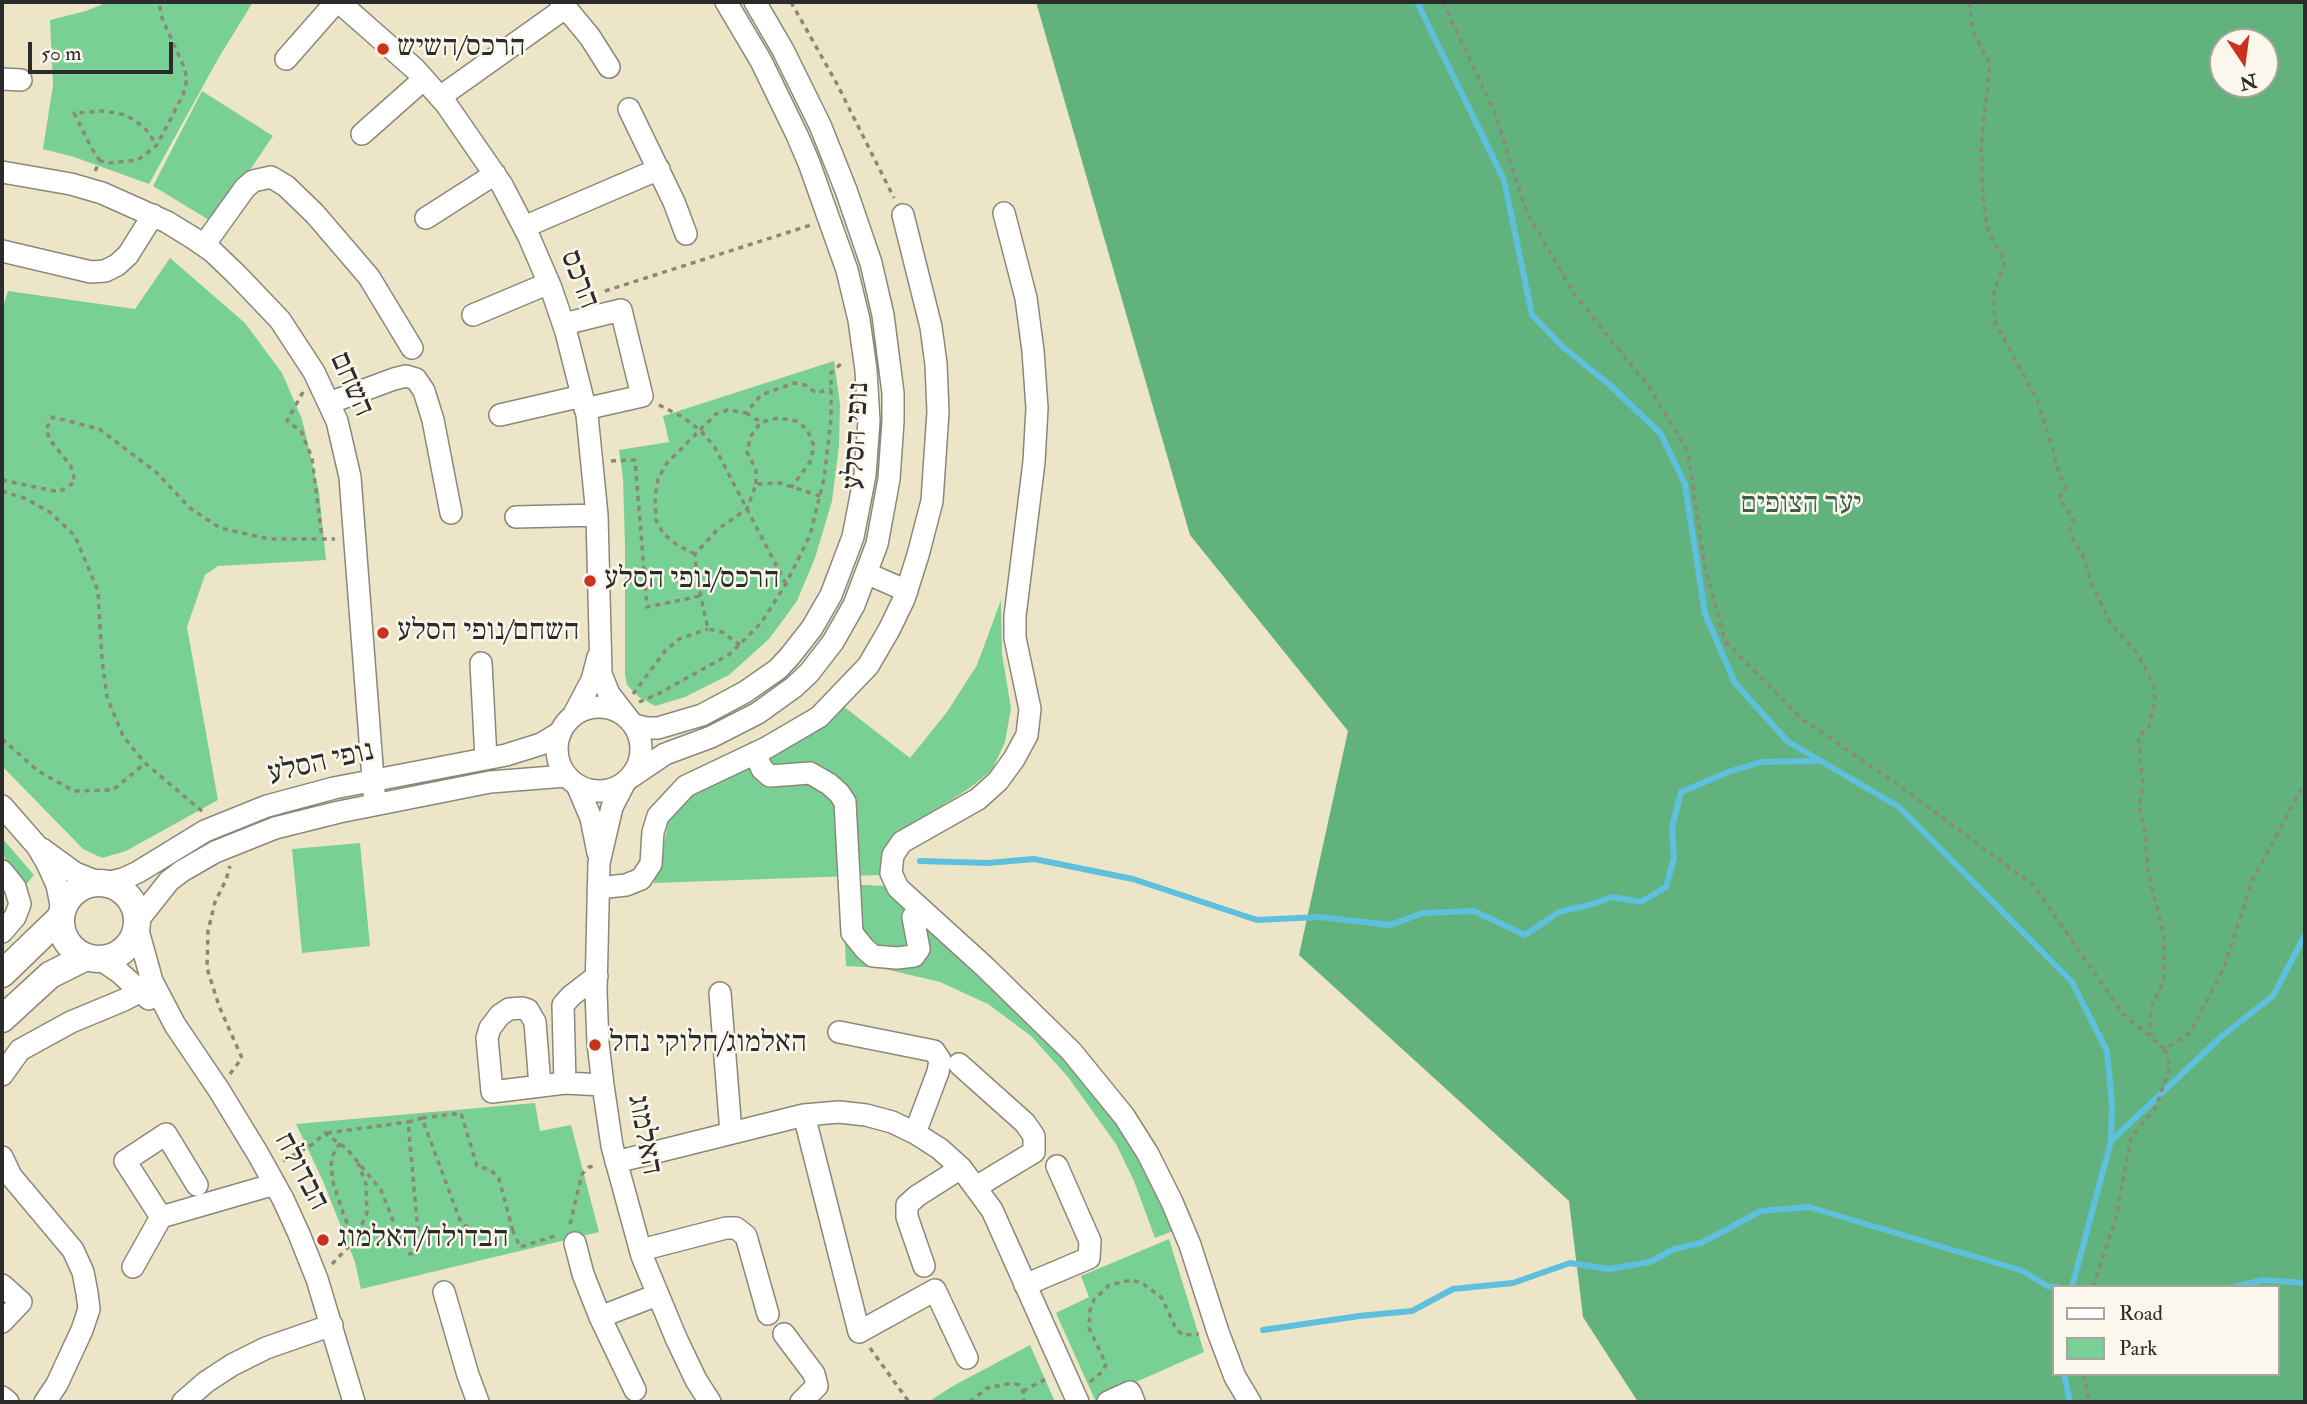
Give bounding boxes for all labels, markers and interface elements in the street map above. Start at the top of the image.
scale bar [32,28,177,72]
north arrow [2209,28,2279,98]
place label: הרכס/השיש [397,31,525,67]
text: 50 m [41,40,82,67]
marker: הרכס/השיש [375,41,391,57]
text: N [2237,68,2259,95]
street label: הרכס [550,246,606,314]
street label: השחם [320,347,380,423]
street label: נופי הסלע [837,381,879,491]
park label: יער הצופים [1740,488,1862,524]
place label: הרכס/נופי הסלע [604,563,779,599]
marker: הרכס/נופי הסלע [582,573,598,589]
place label: השחם/נופי הסלע [397,615,579,651]
marker: השחם/נופי הסלע [375,625,391,641]
street label: נופי הסלע [264,734,378,794]
place label: האלמוג/חלוקי נחל [609,1027,807,1063]
marker: האלמוג/חלוקי נחל [587,1037,603,1053]
street label: האלמוג [618,1092,668,1178]
street label: הבדולח [265,1127,335,1217]
place label: הבדולח/האלמוג [337,1222,509,1258]
marker: הבדולח/האלמוג [315,1232,331,1248]
legend [2052,1285,2279,1376]
text: Road [2119,1300,2163,1327]
text: Park [2119,1335,2157,1362]

